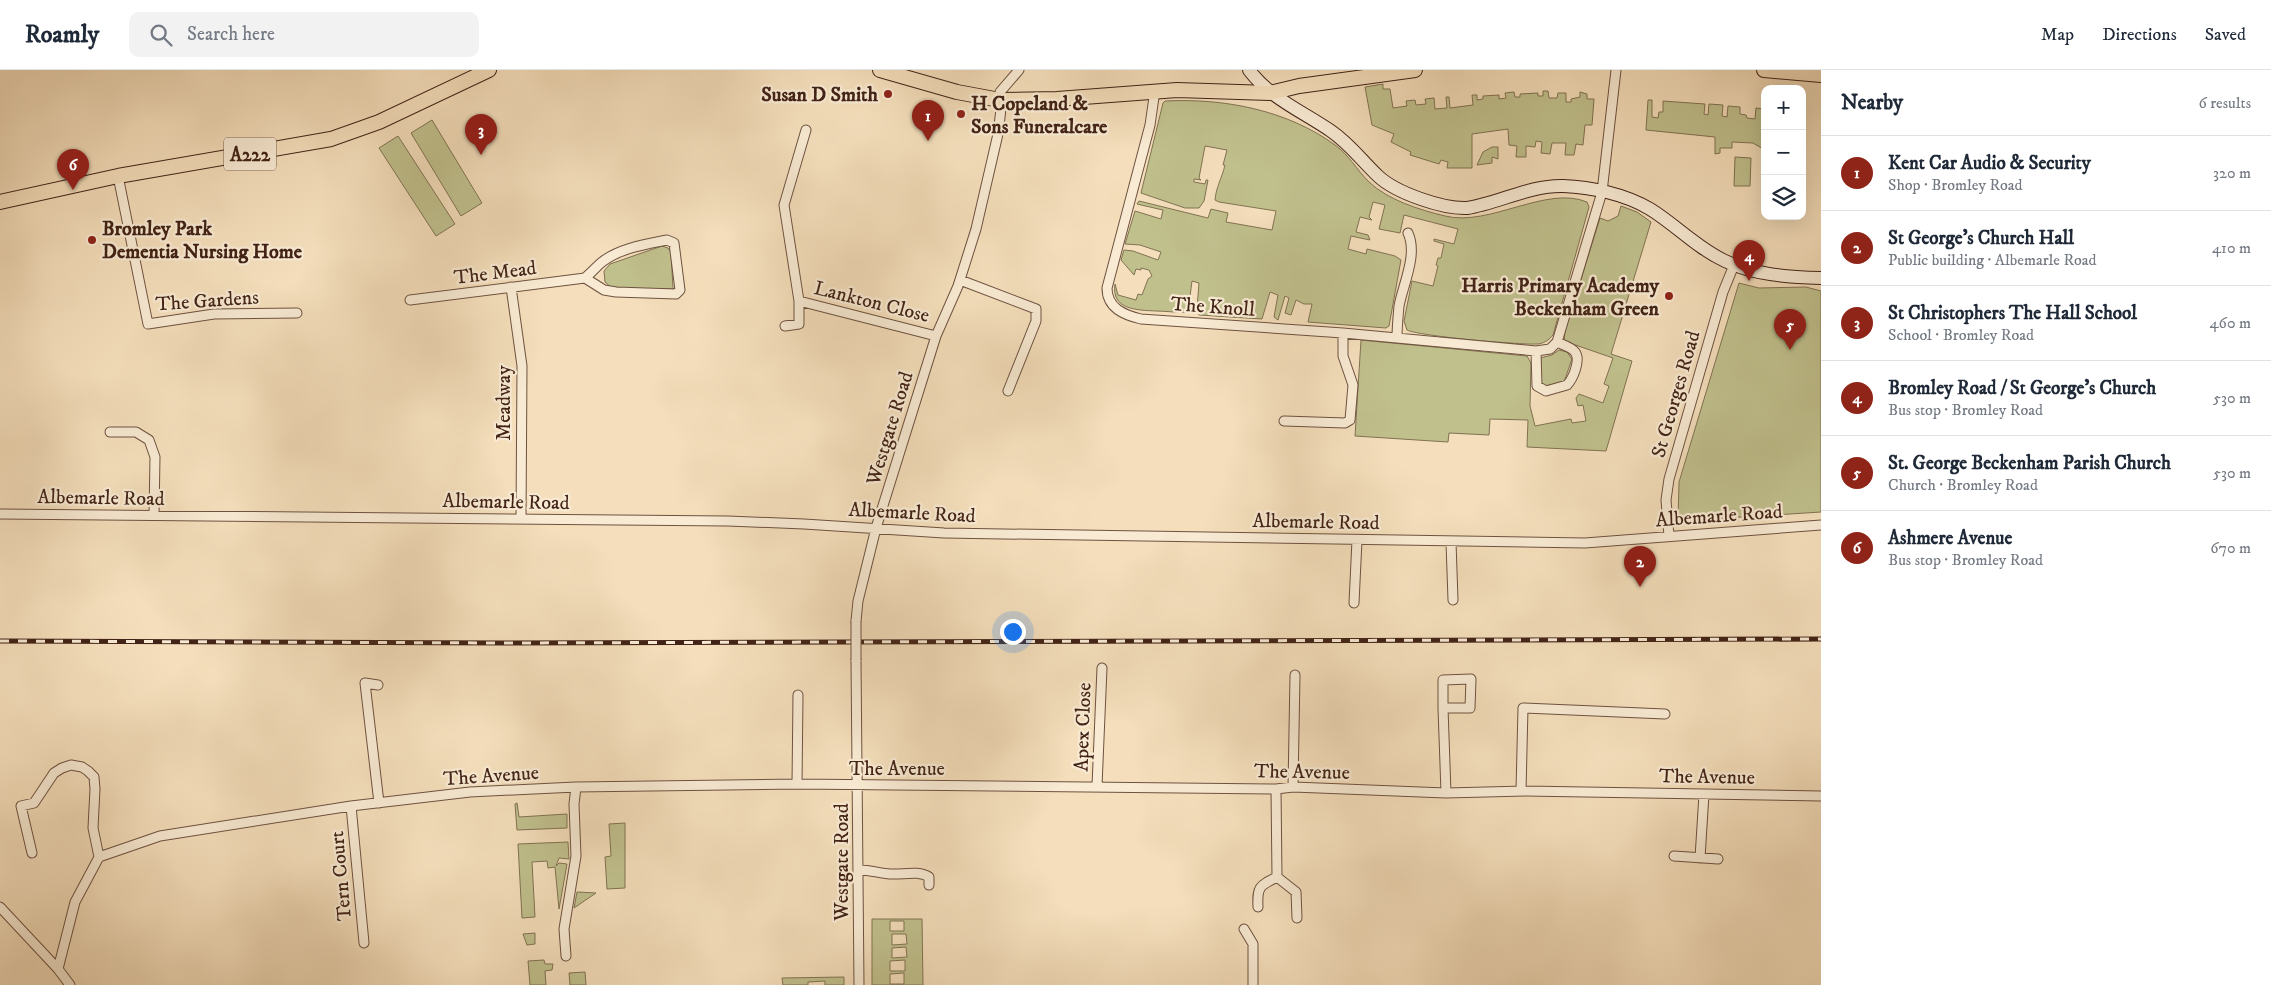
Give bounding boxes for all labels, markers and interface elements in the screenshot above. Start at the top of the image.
search box [129,12,479,57]
text: Roamly [25,20,99,50]
icon: search [147,21,175,49]
text: Search here [187,23,275,46]
text: Map [2041,24,2074,46]
text: Directions [2102,24,2177,46]
text: Saved [2205,24,2246,46]
place label: Susan D Smith [761,83,879,108]
map controls [1761,85,1806,220]
button: + [1761,85,1806,130]
marker: Susan D Smith [882,88,894,100]
text: Nearby [1841,90,1903,116]
place label: H Copeland & Sons Funeralcare [971,92,1108,140]
text: 6 results [2198,93,2251,113]
pin: 1 [912,100,944,141]
marker: H Copeland & Sons Funeralcare [955,108,967,120]
pin: 3 [465,114,497,155]
button: − [1761,130,1806,175]
road number: A222 [224,138,276,170]
pin: 6 [57,149,89,190]
text: Kent Car Audio & Security [1888,152,2091,175]
text: 1 [1854,163,1860,183]
text: 320 m [2213,163,2251,183]
button: layers [1761,175,1806,220]
text: Shop · Bromley Road [1888,175,2023,195]
place label: Bromley Park Dementia Nursing Home [102,217,303,265]
text: St George's Church Hall [1888,227,2074,250]
marker: Bromley Park Dementia Nursing Home [86,234,98,246]
text: 2 [1853,238,1861,258]
text: 410 m [2212,238,2251,258]
pin: 4 [1733,240,1765,281]
text: Public building · Albemarle Road [1888,250,2097,270]
street label: The Mead [453,256,538,291]
place label: Harris Primary Academy Beckenham Green [1461,274,1660,322]
street label: Lankton Close [811,276,932,329]
street label: The Gardens [155,285,260,318]
marker: Harris Primary Academy Beckenham Green [1663,290,1675,302]
street label: The Knoll [1170,292,1256,323]
text: St Christophers The Hall School [1888,302,2137,325]
pin: 5 [1774,309,1806,350]
text: 3 [1854,313,1860,333]
text: 460 m [2209,313,2251,333]
text: School · Bromley Road [1888,325,2034,345]
street label: St Georges Road [1646,328,1707,461]
street label: Meadway [492,365,517,441]
street label: Westgate Road [861,369,920,489]
text: Bromley Road / St George's Church [1888,377,2156,400]
text: 4 [1852,388,1862,408]
text: 530 m [2213,388,2251,408]
text: Bus stop · Bromley Road [1888,400,2043,420]
text: St. George Beckenham Parish Church [1888,452,2171,475]
text: 5 [1853,463,1861,483]
text: 530 m [2213,463,2251,483]
text: Church · Bromley Road [1888,475,2038,495]
street label: Albemarle Road [37,485,165,512]
street label: Albemarle Road [442,489,570,516]
street label: Albemarle Road [848,498,976,529]
street label: Albemarle Road [1655,500,1783,533]
street label: Albemarle Road [1252,509,1380,536]
text: Ashmere Avenue [1888,527,2012,550]
text: 6 [1853,538,1861,558]
text: 670 m [2210,538,2251,558]
pin: 2 [1624,546,1656,587]
text: Bus stop · Bromley Road [1888,550,2043,570]
your location [1000,619,1026,645]
street label: Apex Close [1069,682,1098,772]
street label: The Avenue [849,757,945,782]
street label: The Avenue [1254,759,1350,786]
street label: The Avenue [442,761,540,792]
street label: The Avenue [1659,764,1755,791]
street label: Westgate Road [830,803,855,922]
street label: Tern Court [325,830,358,922]

